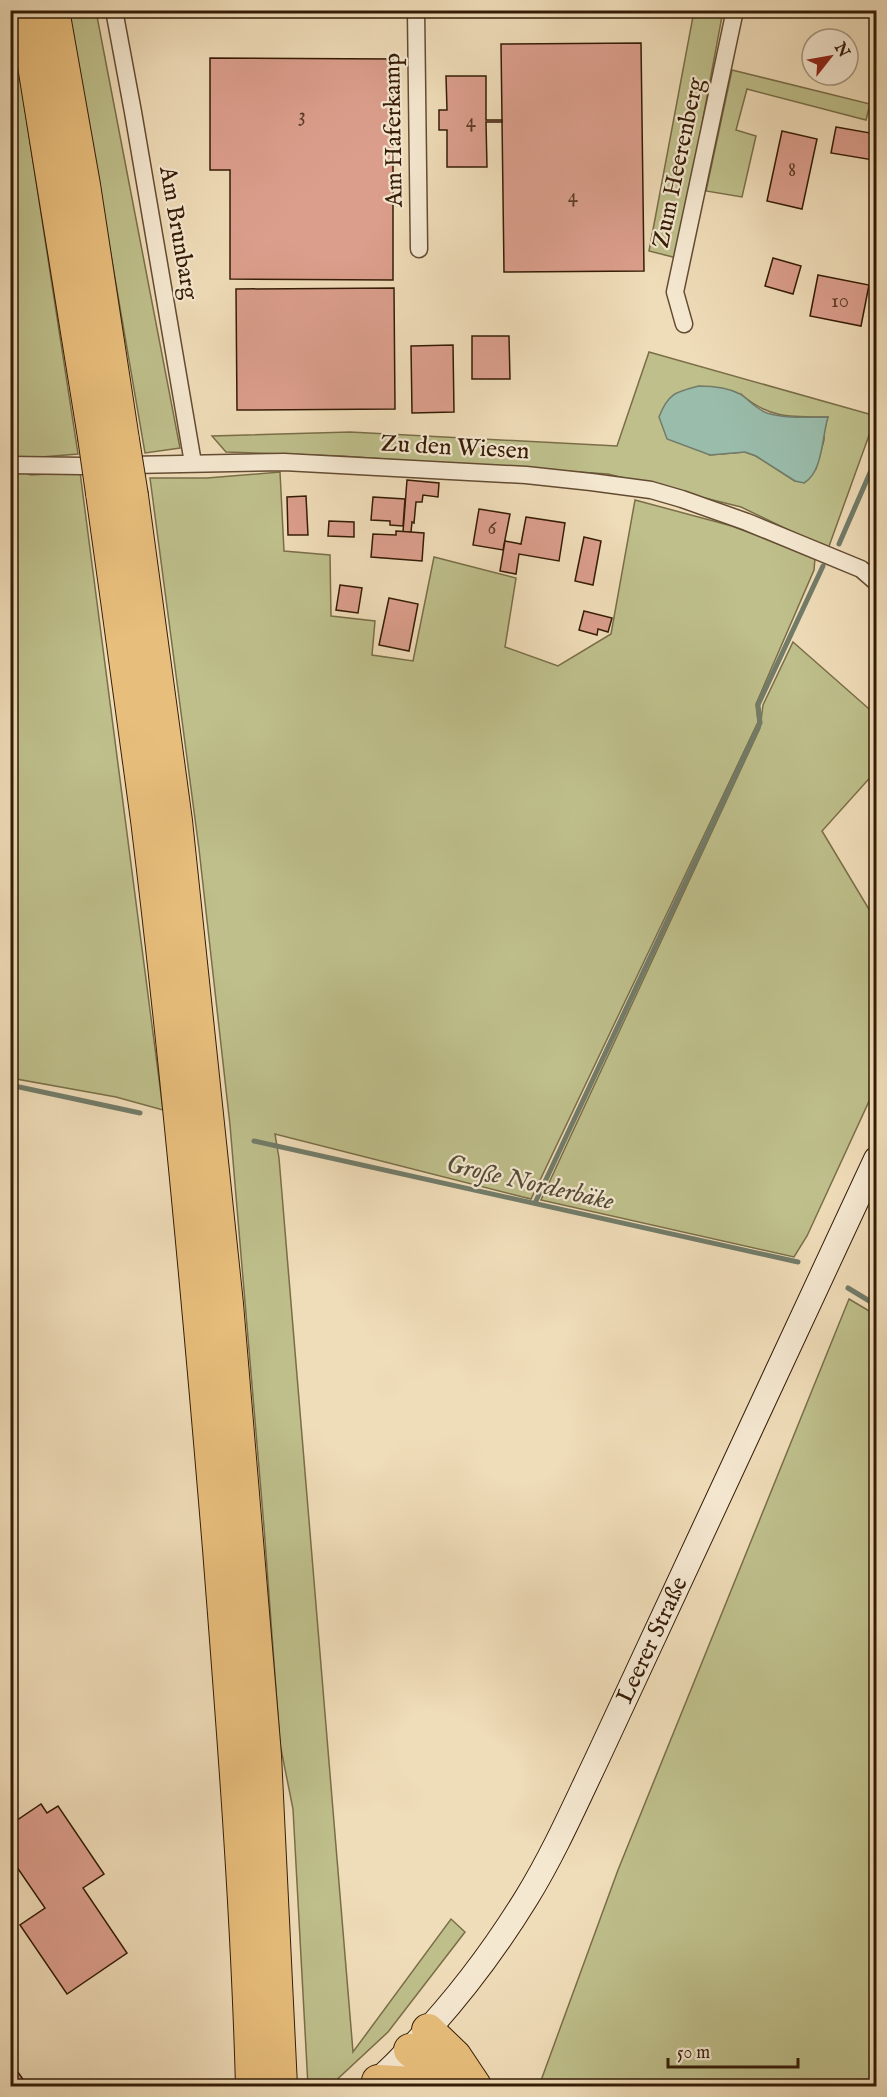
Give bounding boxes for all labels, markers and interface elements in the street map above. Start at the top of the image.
north arrow [800,27,860,87]
text: N [828,38,853,62]
street label: Am Haferkamp [377,53,411,208]
street label: Zum Heerenberg [646,74,712,251]
house number: 3 [298,102,306,129]
house number: 4 [466,108,477,135]
house number: 8 [788,157,796,184]
street label: Am Brunbarg [151,163,205,303]
house number: 4 [568,183,579,210]
house number: 10 [831,288,849,315]
street label: Zu den Wiesen [380,429,530,467]
house number: 6 [488,515,498,542]
water label: Große Norderbäke [443,1148,618,1218]
street label: Leerer Straße [609,1572,695,1709]
scale bar [668,2031,798,2069]
text: 50 m [677,2042,710,2065]

